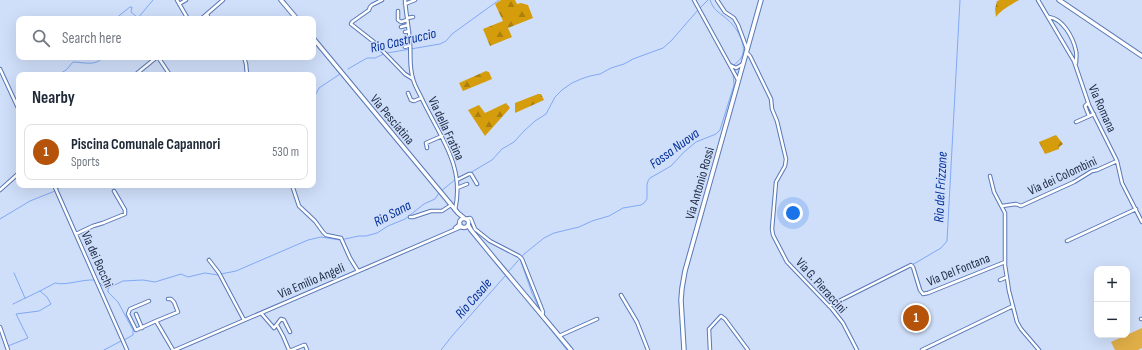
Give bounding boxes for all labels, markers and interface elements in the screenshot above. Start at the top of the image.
search box [16,16,316,60]
water label: Rio Castruccio [369,25,438,56]
icon: search [30,27,52,49]
text: Search here [62,29,122,48]
street label: Via Romana [1085,82,1120,135]
text: Nearby [32,88,75,108]
street label: Via Pesciatina [367,91,418,148]
street label: Via della Fratina [424,94,468,163]
water label: Fossa Nuova [646,124,703,172]
text: Piscina Comunale Capannori [71,135,220,154]
text: 1 [43,144,49,160]
text: 530 m [272,144,299,160]
street label: Via Antonio Rossi [682,145,718,221]
water label: Rio del Frizzone [930,151,951,223]
street label: Via dei Colombini [1026,153,1099,199]
text: Sports [71,154,100,170]
water label: Rio Sana [371,196,414,230]
your location [783,203,803,223]
street label: Via dei Bocchi [78,229,117,290]
street label: Via Del Fontana [924,250,992,290]
street label: Via G. Pieraccini [792,255,850,317]
street label: Via Emilio Angeli [276,260,347,302]
map controls [1094,266,1130,338]
button: + [1094,266,1130,302]
water label: Rio Casale [451,274,496,322]
button: − [1094,302,1130,338]
pin: 1 [903,303,929,333]

